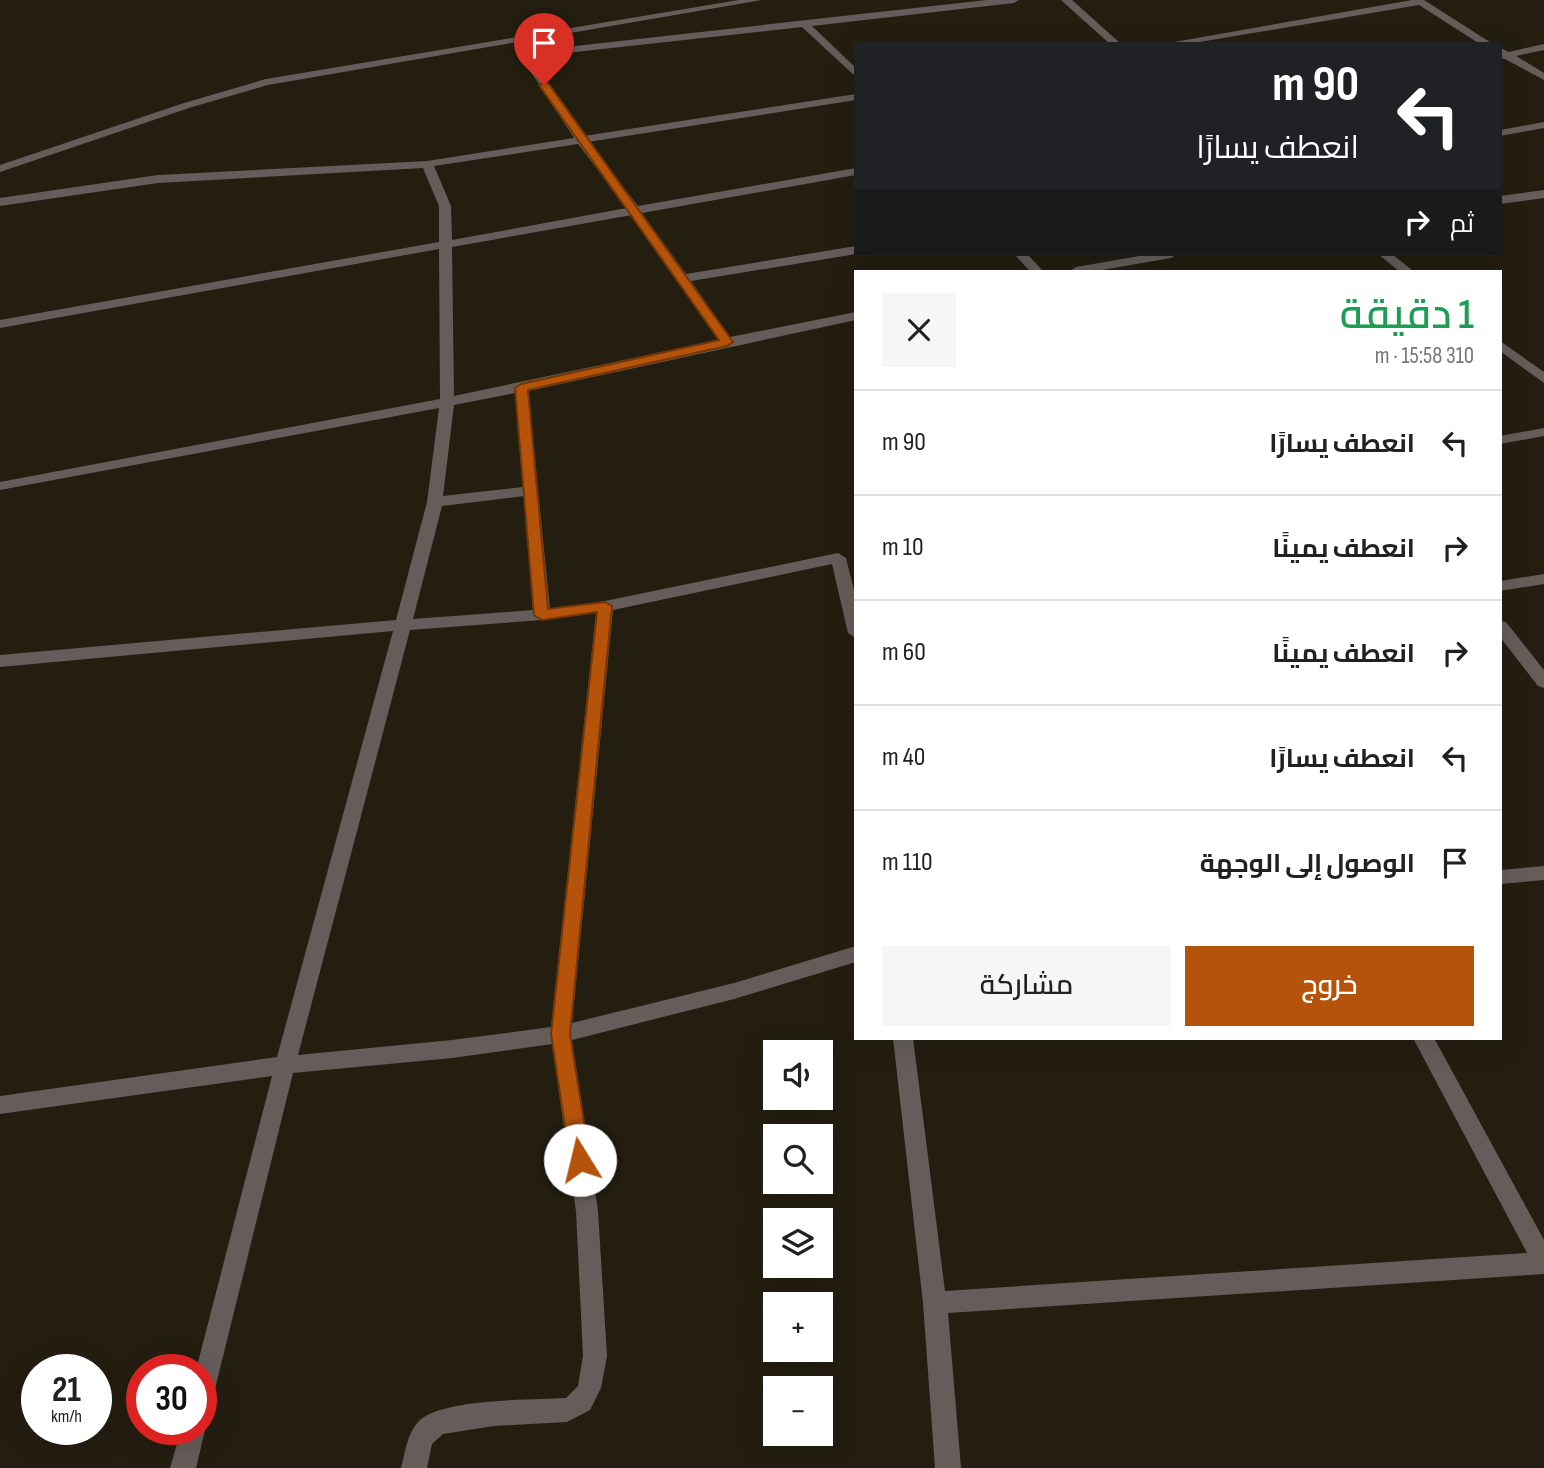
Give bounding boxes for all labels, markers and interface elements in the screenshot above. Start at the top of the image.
pin [514,13,574,85]
icon: arrive [525,24,563,62]
text: 90 m [1272,56,1359,115]
icon: left [1383,70,1474,161]
text: انعطف يسارًا [1196,129,1359,168]
icon: right [1398,203,1436,241]
text: ثم [1450,209,1474,240]
text: 1 دقيقة [1340,290,1474,341]
button: close [882,293,956,367]
text: 310 m · 15:58 [1375,342,1474,370]
icon: left [1436,424,1474,462]
text: 90 m [882,427,926,458]
text: انعطف يسارًا [1269,429,1415,460]
icon: right [1436,529,1474,567]
text: 10 m [882,532,924,563]
text: انعطف يمينًا [1272,534,1415,565]
icon: right [1436,634,1474,672]
text: 60 m [882,637,926,668]
text: انعطف يمينًا [1272,639,1415,670]
icon: left [1436,739,1474,777]
text: 40 m [882,742,925,773]
text: انعطف يسارًا [1269,744,1415,775]
icon: arrive [1436,844,1474,882]
text: 110 m [882,847,933,878]
text: الوصول إلى الوجهة [1200,849,1415,880]
button: مشاركة [882,946,1171,1026]
button: خروج [1185,946,1474,1026]
map controls [763,1040,833,1446]
button: sound [763,1040,833,1110]
position arrow [543,1123,617,1197]
button: search [763,1124,833,1194]
button: layers [763,1208,833,1278]
button: + [763,1292,833,1362]
speed limit sign: 30 [126,1354,217,1445]
text: 21 [52,1369,81,1412]
button: − [763,1376,833,1446]
text: km/h [51,1406,82,1427]

